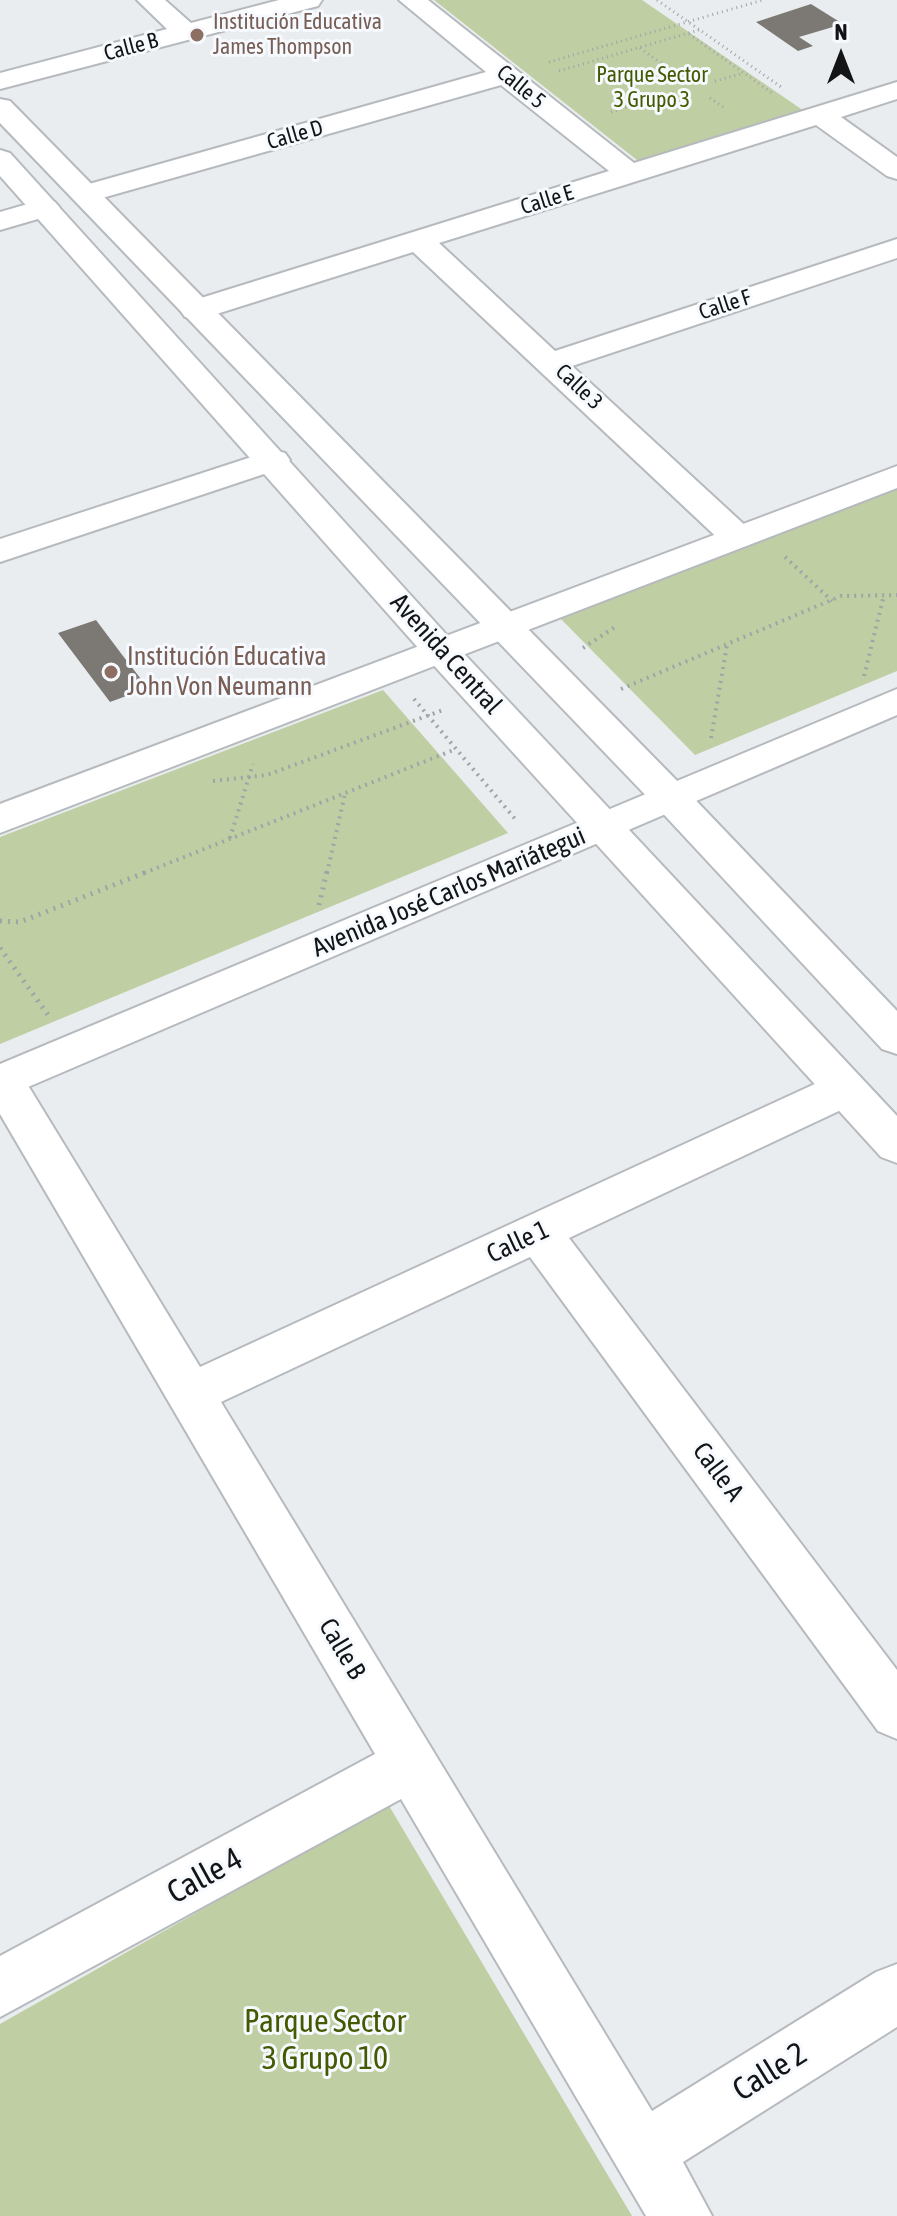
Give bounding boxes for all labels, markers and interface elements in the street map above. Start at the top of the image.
place label: Institución Educativa James Thompson [213,9,382,60]
north arrow [801,16,881,96]
text: N [835,19,847,45]
marker: Institución Educativa James Thompson [188,26,206,44]
street label: Calle B [101,27,161,67]
street label: Calle 5 [491,59,551,115]
park label: Parque Sector 3 Grupo 3 [596,62,708,114]
street label: Calle D [264,114,326,156]
street label: Calle E [517,179,577,221]
street label: Calle F [696,284,754,326]
street label: Calle 3 [550,359,608,415]
street label: Avenida Central [384,587,508,721]
place label: Institución Educativa John Von Neumann [127,641,327,702]
marker: Institución Educativa John Von Neumann [102,663,120,681]
street label: Avenida José Carlos Mariátegui [308,820,590,964]
street label: Calle 1 [482,1214,554,1270]
street label: Calle A [686,1436,750,1508]
street label: Calle B [312,1613,372,1685]
street label: Calle 4 [161,1840,249,1912]
park label: Parque Sector 3 Grupo 10 [244,2003,406,2078]
street label: Calle 2 [726,2035,814,2109]

